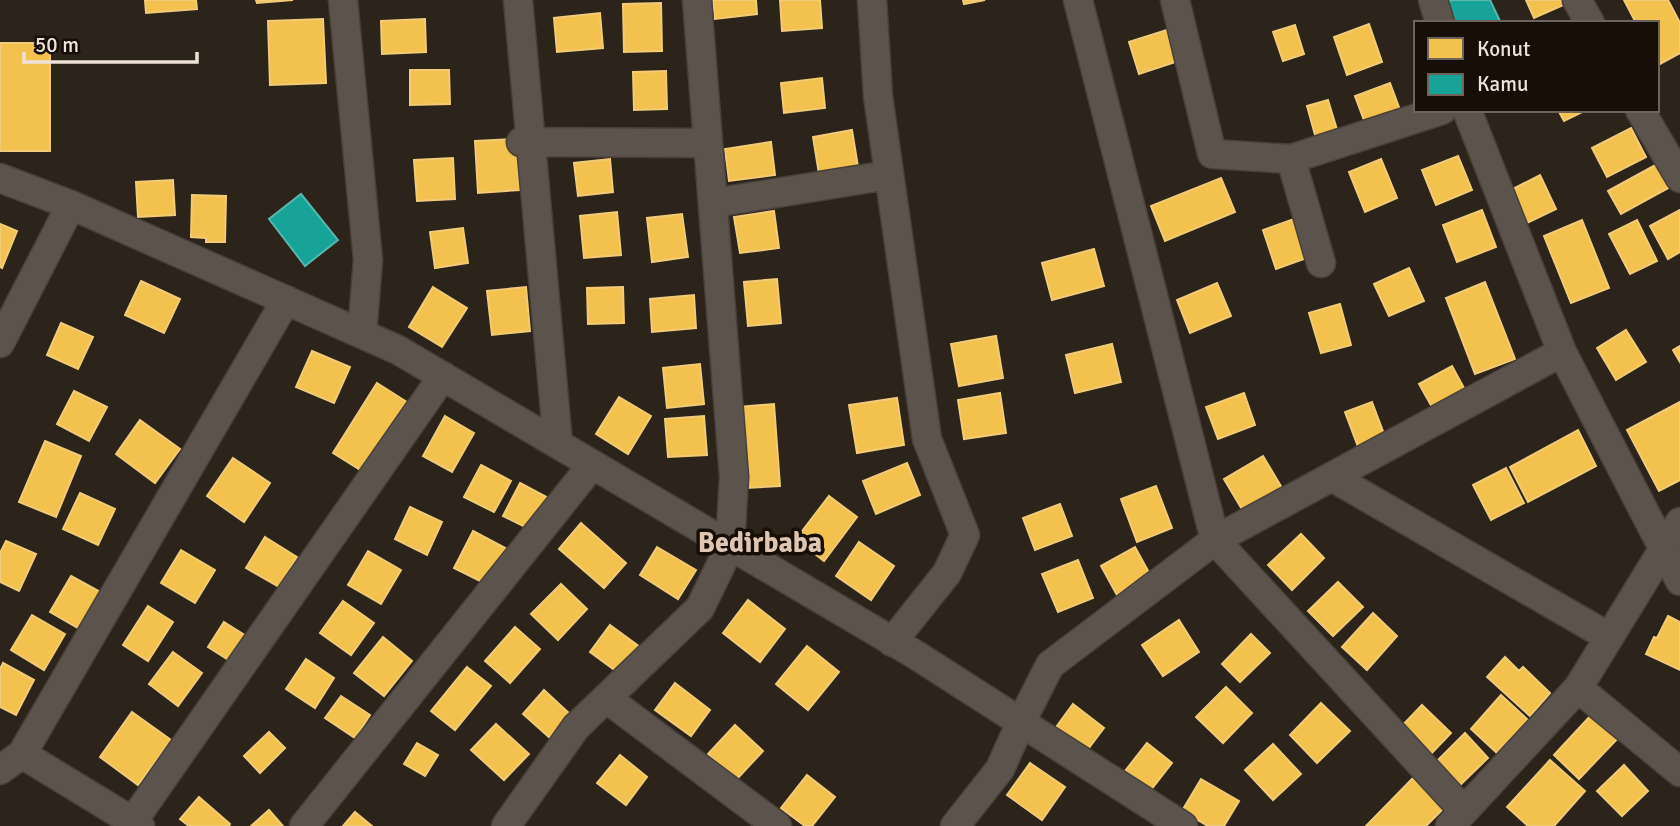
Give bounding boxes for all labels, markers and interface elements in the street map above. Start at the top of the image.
scale bar [24,21,198,65]
legend [1414,21,1659,112]
text: 50 m [35,32,79,58]
text: Konut [1477,36,1530,62]
text: Kamu [1477,71,1528,97]
district label: Bedirbaba [698,526,822,560]

